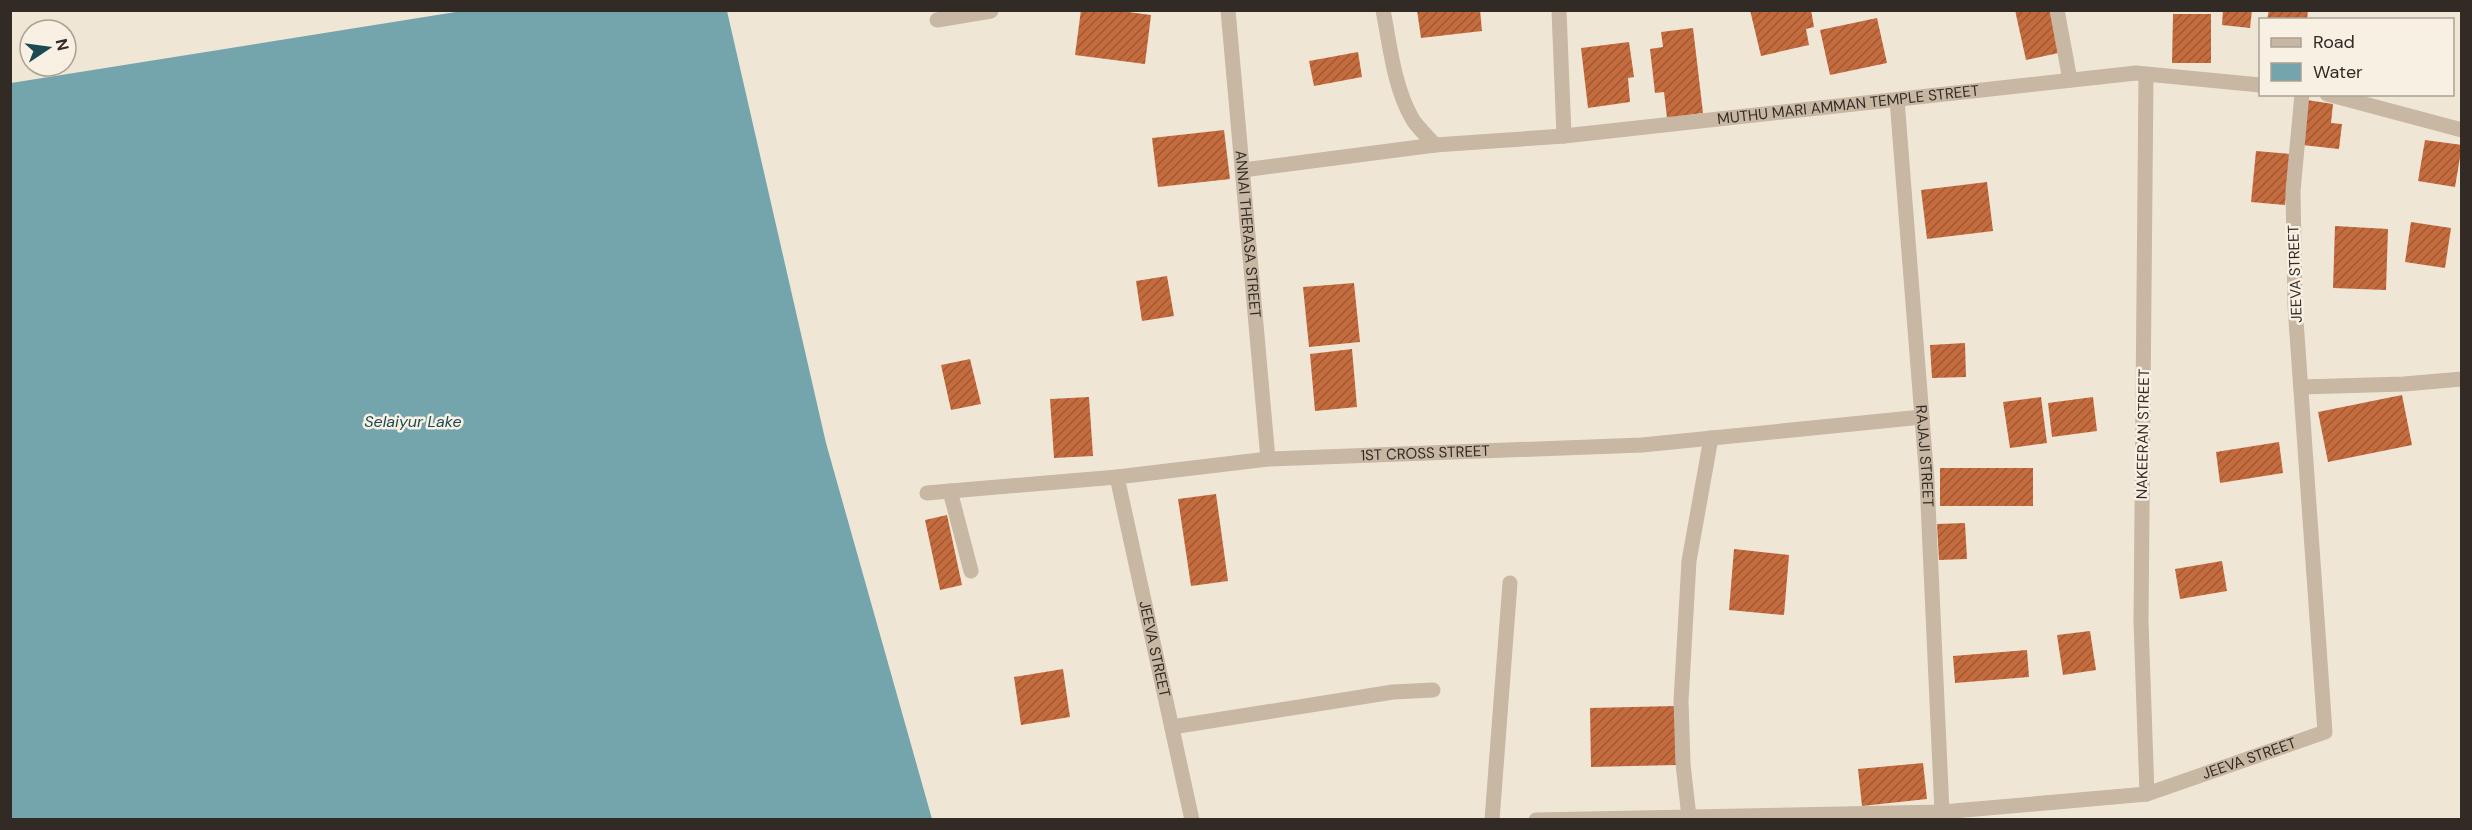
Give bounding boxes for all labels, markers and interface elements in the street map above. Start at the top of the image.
north arrow [18,18,78,78]
legend [2259,18,2454,96]
text: Road [2313,30,2355,54]
text: N [51,37,74,53]
text: Water [2313,60,2363,84]
street label: MUTHU MARI AMMAN TEMPLE STREET [1716,80,1980,129]
street label: ANNAI THERASA STREET [1231,150,1265,319]
street label: JEEVA STREET [2283,225,2307,323]
street label: NAKEERAN STREET [2132,369,2154,499]
street label: RAJAJI STREET [1911,404,1938,507]
water label: Selaiyur Lake [364,411,462,432]
street label: 1ST CROSS STREET [1360,441,1490,466]
street label: JEEVA STREET [1134,599,1175,699]
street label: JEEVA STREET [2199,733,2299,784]

